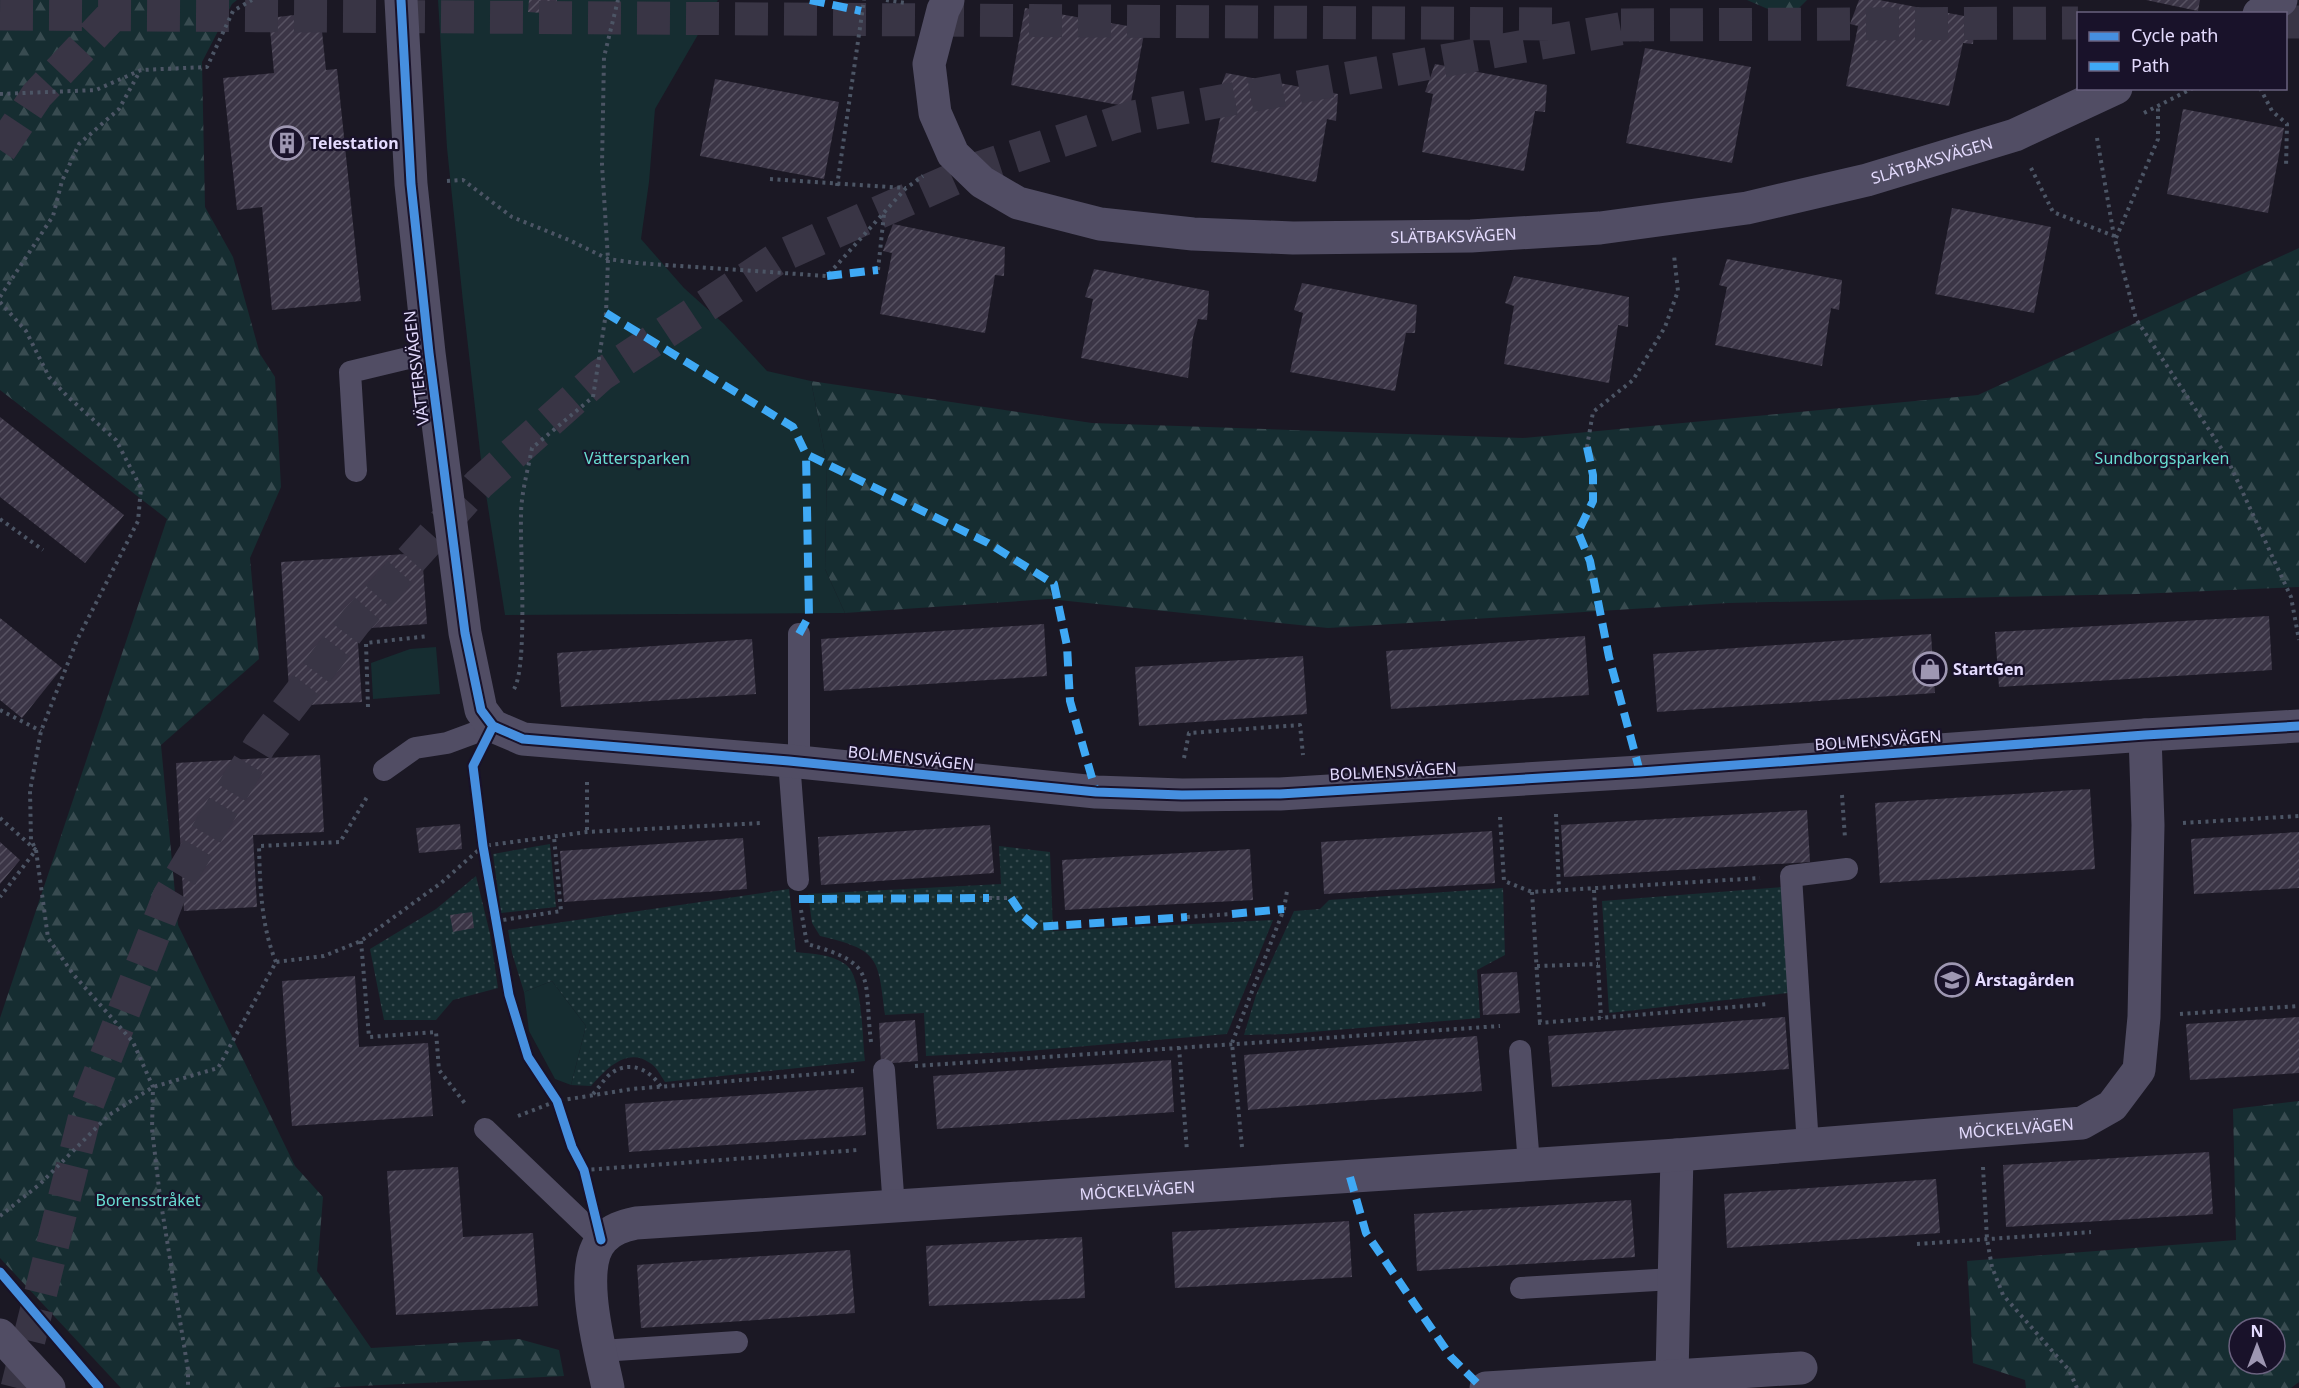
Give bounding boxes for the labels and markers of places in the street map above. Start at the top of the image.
building icon: Telestation [269,125,305,161]
place label: Telestation [310,132,399,154]
shop icon: StartGen [1912,651,1948,687]
place label: StartGen [1953,658,2024,680]
school or university icon: Årstagården [1934,962,1970,998]
place label: Årstagården [1975,969,2074,991]

